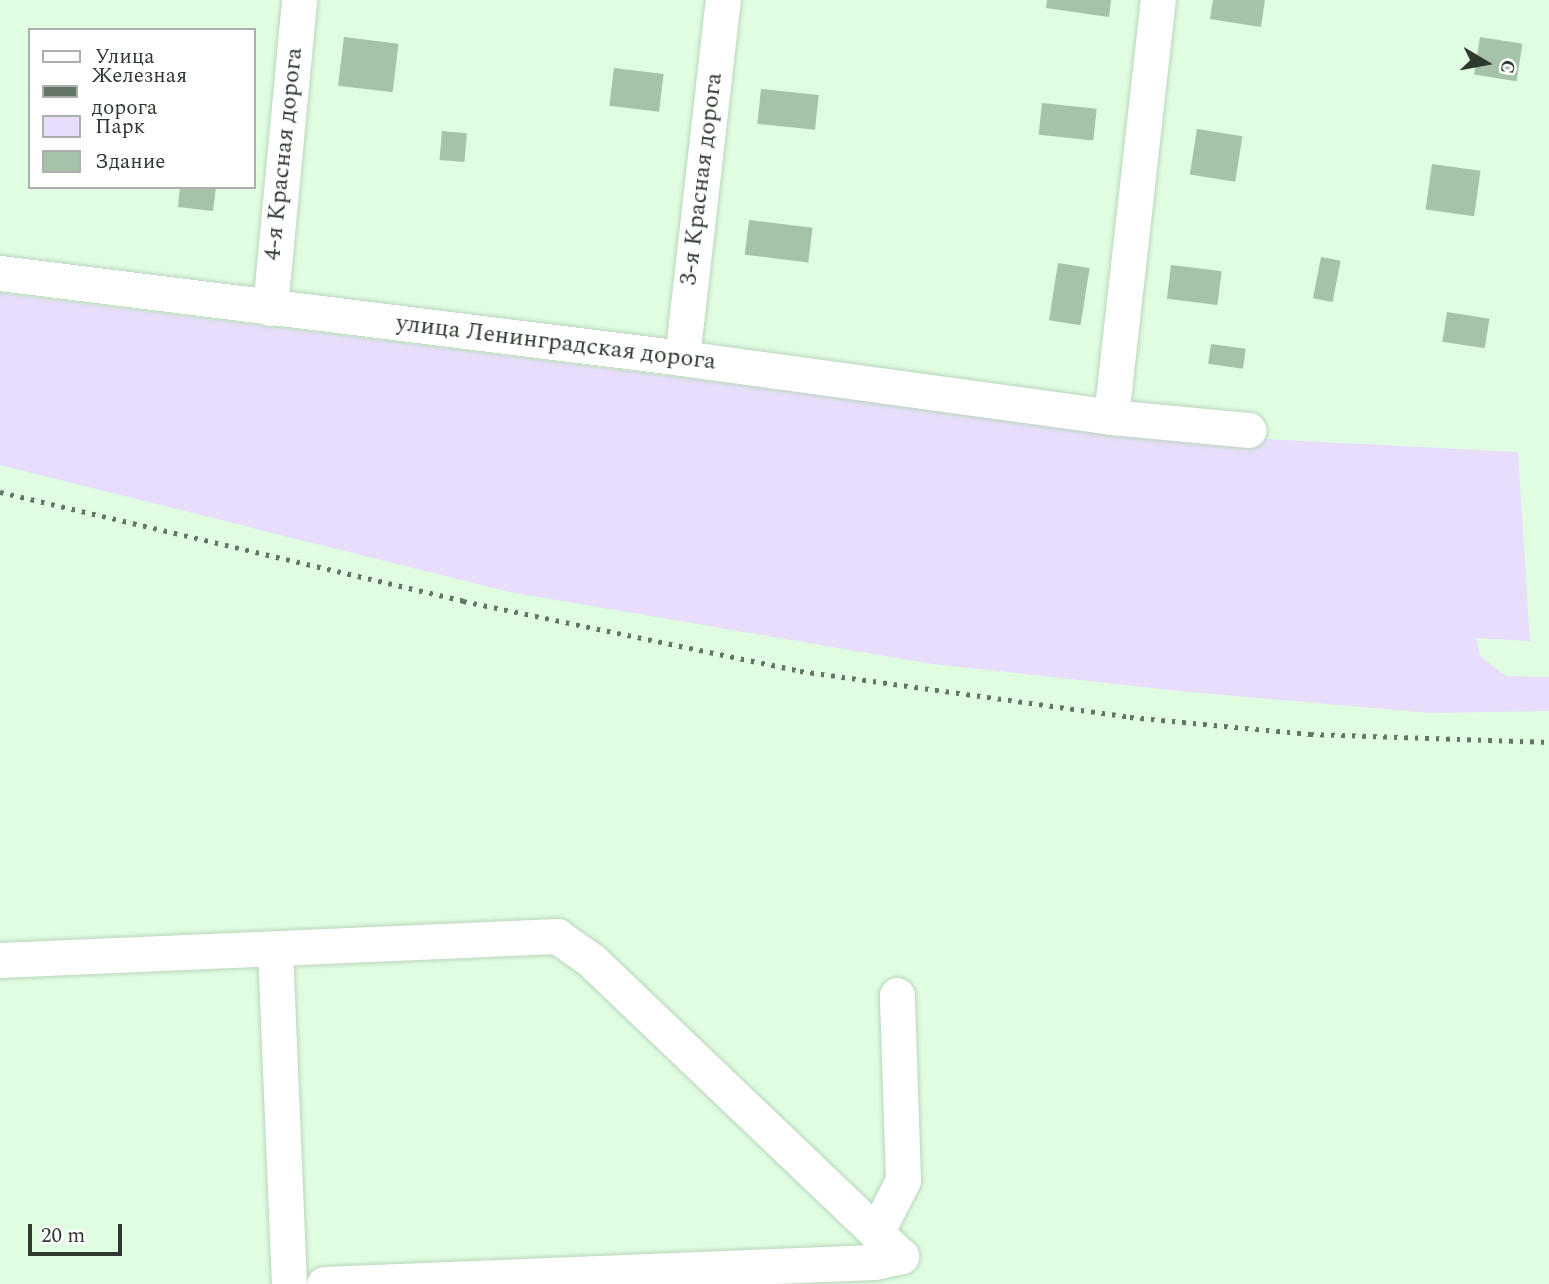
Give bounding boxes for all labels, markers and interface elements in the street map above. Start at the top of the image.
legend [28,28,256,189]
north arrow [1451,28,1521,98]
text: Улица [95,41,154,73]
street label: 4-я Красная дорога [258,46,310,262]
text: С [1492,58,1523,76]
text: Железная дорога [92,60,187,124]
street label: 3-я Красная дорога [675,71,729,287]
text: Парк [95,111,145,143]
text: Здание [95,146,165,178]
street label: улица Ленинградская дорога [394,309,718,377]
scale bar [32,1210,126,1254]
text: 20 m [41,1220,85,1252]

